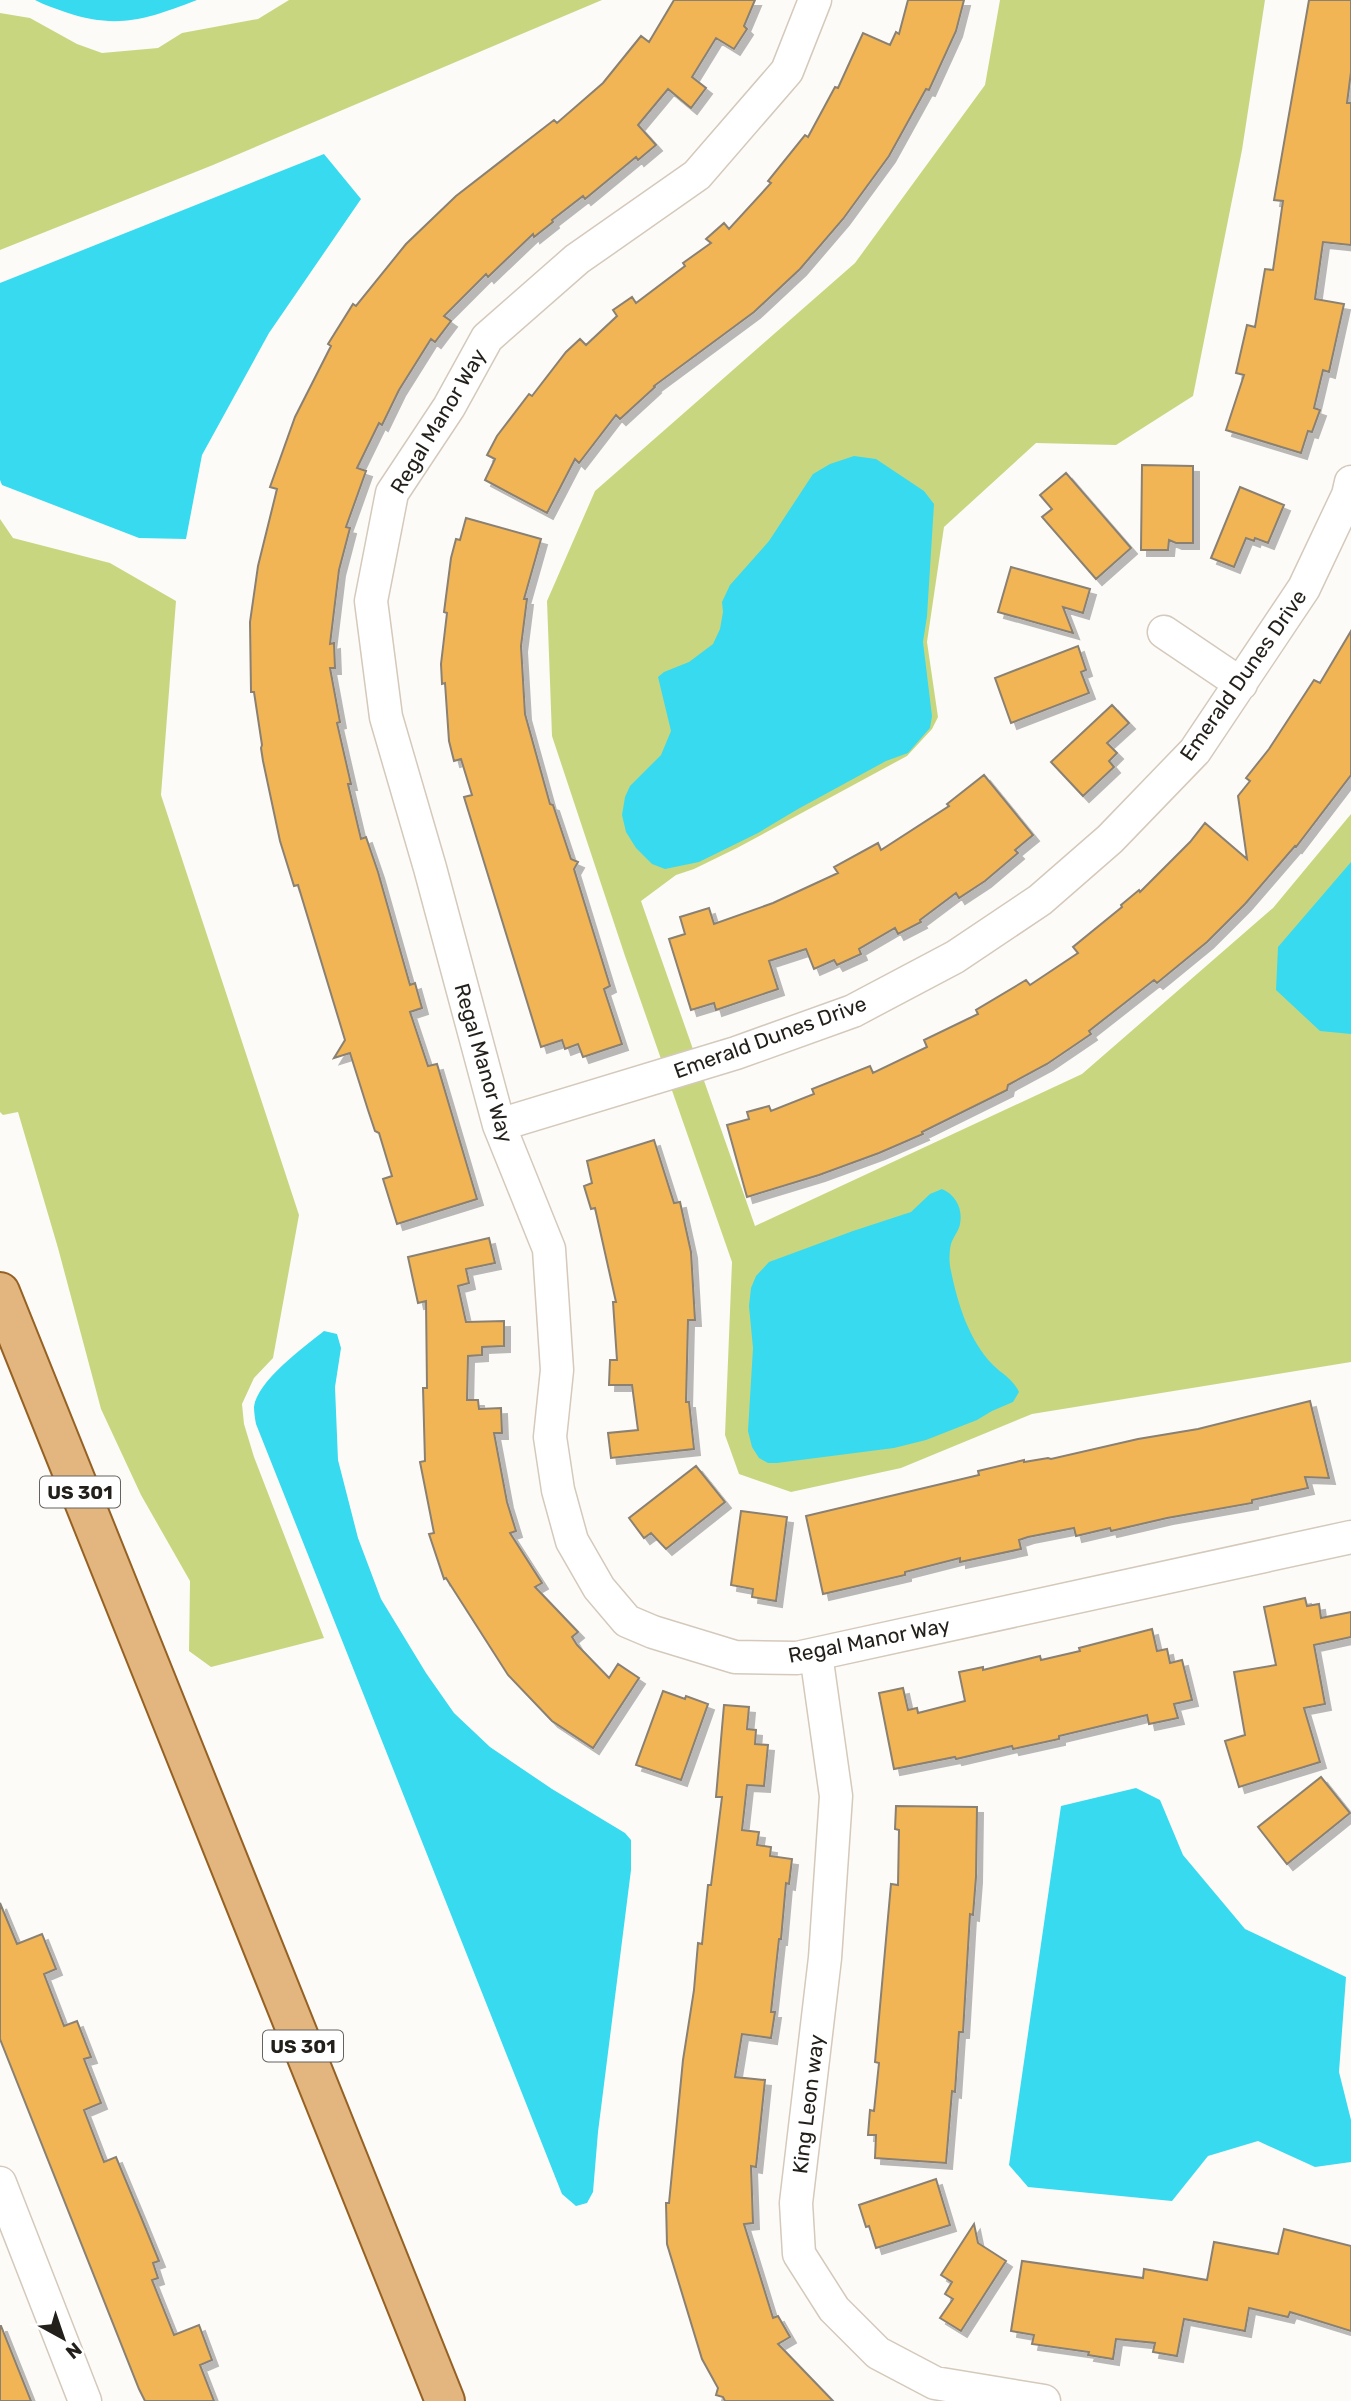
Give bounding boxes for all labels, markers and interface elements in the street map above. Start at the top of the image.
street label: Regal Manor Way [385,344,491,498]
street label: Emerald Dunes Drive [1174,585,1312,765]
street label: Regal Manor Way [449,981,519,1146]
street label: Emerald Dunes Drive [670,990,870,1084]
road number: US 301 [40,1476,120,1508]
street label: Regal Manor Way [786,1612,952,1668]
road number: US 301 [263,2030,343,2062]
street label: King Leon way [787,2032,829,2175]
north arrow [28,2303,98,2373]
text: N [61,2337,86,2364]

